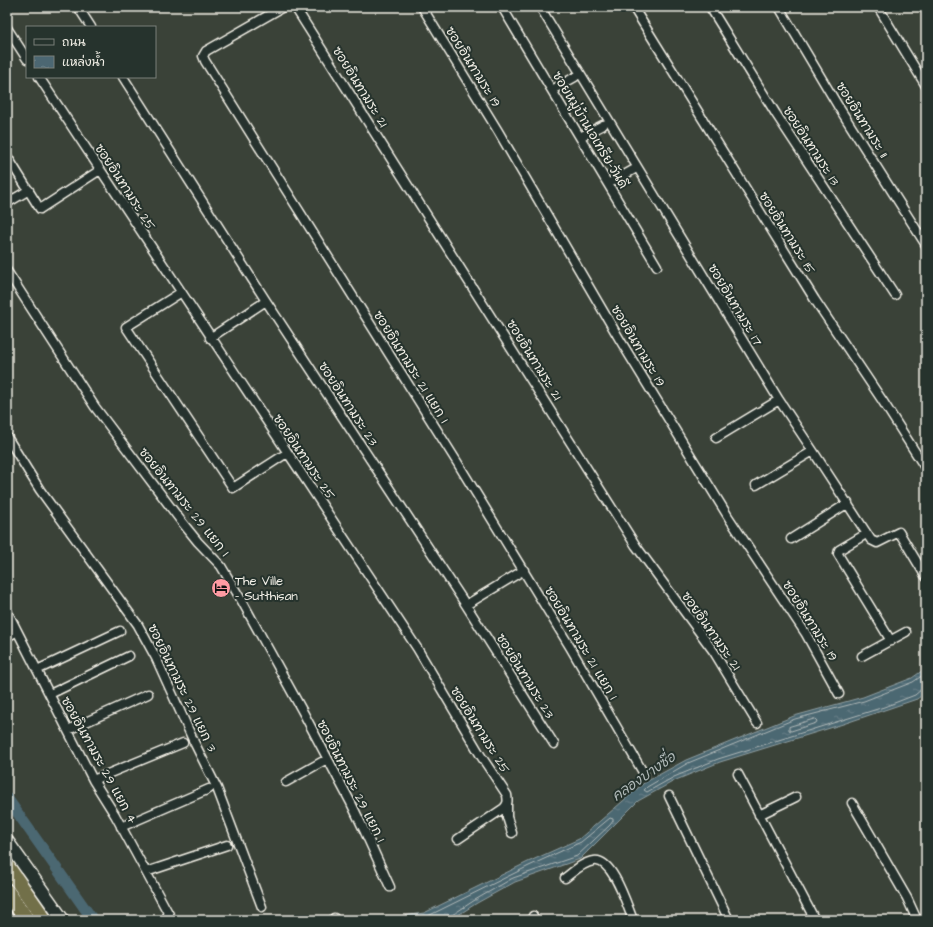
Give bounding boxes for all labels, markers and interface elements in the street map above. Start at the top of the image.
street label: ซอยอินทามระ 19 [441,23,505,111]
legend [26,26,156,78]
text: ถนน [62,34,86,51]
street label: ซอยอินทามระ 21 [328,43,392,131]
text: แหล่งน้ำ [62,51,105,71]
street label: ซอยหมู่บ้านเอเทรีย-วันดี [548,68,632,192]
street label: ซอยอินทามระ 11 [832,79,893,162]
street label: ซอยอินทามระ 13 [779,103,844,189]
street label: ซอยอินทามระ 25 [90,140,160,234]
street label: ซอยอินทามระ 15 [755,188,819,278]
street label: ซอยอินทามระ 17 [703,261,767,349]
street label: ซอยอินทามระ 19 [607,302,669,390]
street label: ซอยอินทามระ 21 แยก 1 [369,307,453,427]
street label: ซอยอินทามระ 21 [502,316,566,404]
street label: ซอยอินทามระ 23 [314,358,382,450]
street label: ซอยอินทามระ 25 [269,411,339,503]
street label: ซอยอินทามระ 29 แยก 1 [135,444,234,560]
place label: The Ville - Sutthisan [235,572,298,605]
hotel icon: The Ville - Sutthisan [210,577,232,599]
street label: ซอยอินทามระ 19 [778,577,842,665]
street label: ซอยอินทามระ 21 แยก 1 [540,583,622,703]
street label: ซอยอินทามระ 21 [677,588,745,674]
street label: ซอยอินทามระ 29 แยก 3 [143,621,221,755]
street label: ซอยอินทามระ 23 [492,630,559,722]
street label: ซอยอินทามระ 25 [446,683,514,777]
street label: ซอยอินทามระ 29 แยก 4 [57,693,141,827]
street label: ซอยอินทามระ 29 แยก 1 [312,717,390,846]
water label: คลองบางซื่อ [606,744,681,806]

